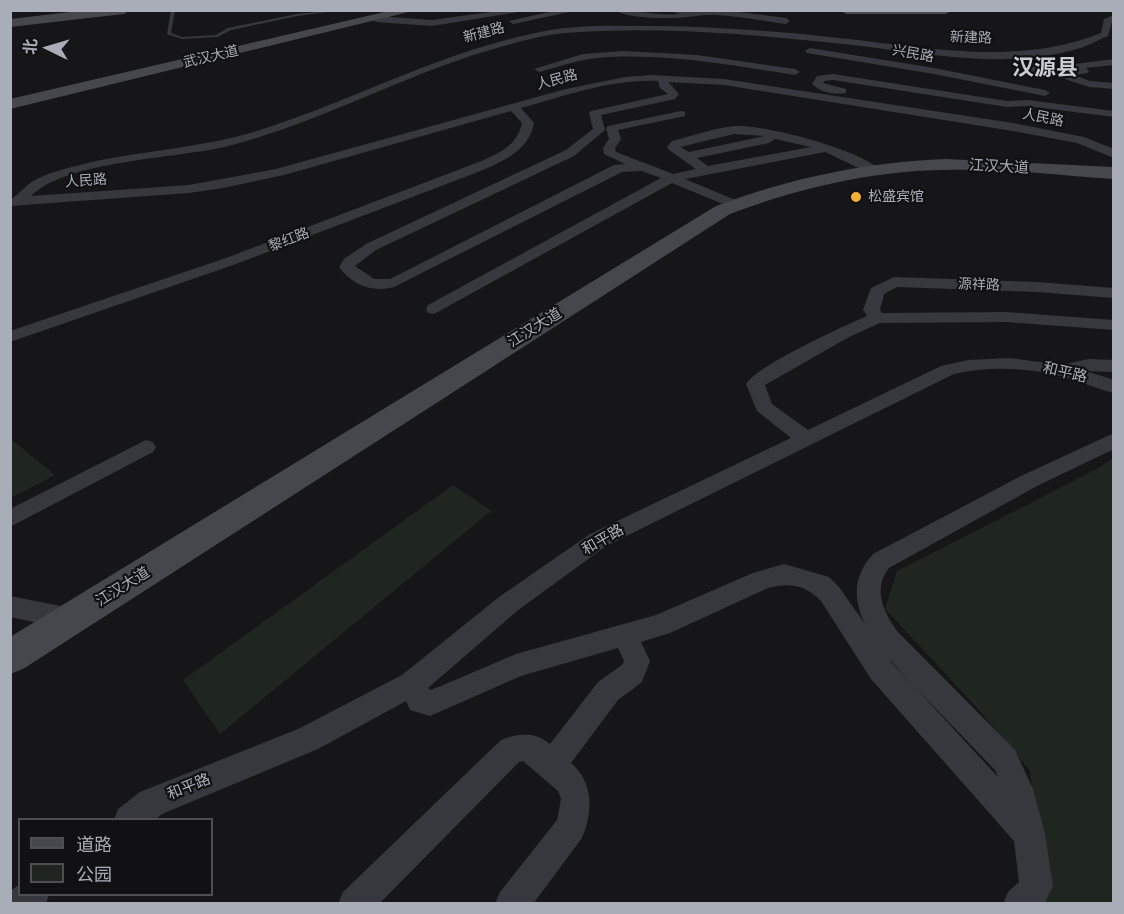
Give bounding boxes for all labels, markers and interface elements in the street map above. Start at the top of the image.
north arrow [18,18,78,78]
street label: 新建路 [462,19,506,47]
street label: 新建路 [950,29,992,47]
text: 北 [18,38,42,55]
street label: 兴民路 [891,42,935,66]
street label: 武汉大道 [182,43,240,71]
district label: 汉源县 [1012,56,1078,82]
street label: 人民路 [535,66,579,94]
street label: 人民路 [1021,106,1065,130]
street label: 江汉大道 [969,156,1029,178]
street label: 人民路 [64,171,108,191]
place label: 松盛宾馆 [868,189,924,205]
marker: 松盛宾馆 [849,190,863,204]
street label: 黎红路 [266,225,312,255]
street label: 源祥路 [958,276,1000,294]
street label: 江汉大道 [505,304,565,352]
street label: 和平路 [1041,359,1089,387]
street label: 和平路 [579,521,627,559]
street label: 江汉大道 [93,563,153,611]
street label: 和平路 [165,770,213,804]
legend [18,818,213,896]
text: 道路 [76,832,112,856]
text: 公园 [76,862,112,886]

